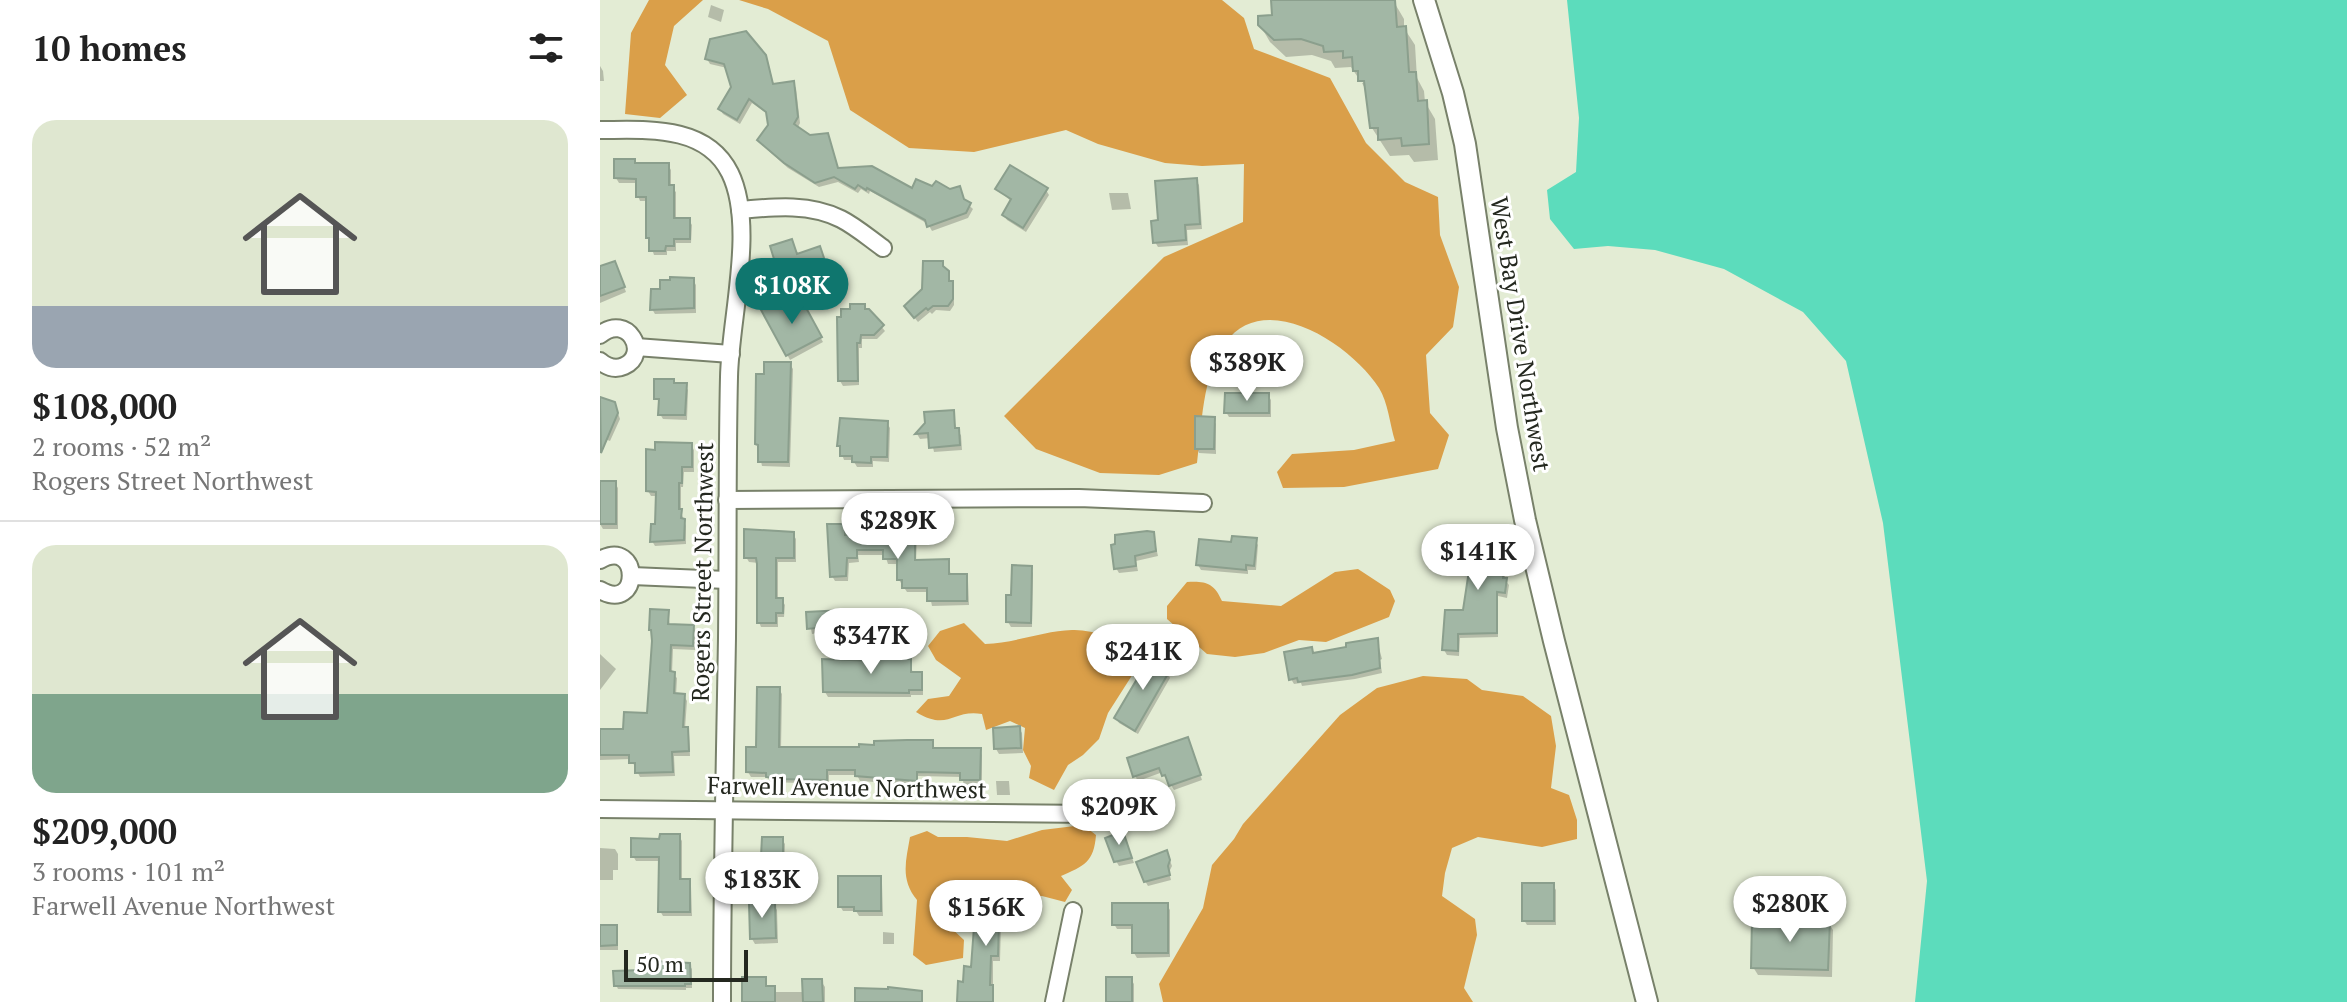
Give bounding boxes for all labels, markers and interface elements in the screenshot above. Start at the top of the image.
text: 10 homes [32,26,187,71]
icon: filters [524,26,568,70]
icon: home [228,172,372,316]
street label: West Bay Drive Northwest [1483,194,1559,474]
pin: $108K [736,258,848,326]
text: $108K [753,267,831,301]
pin: $389K [1191,335,1303,403]
text: $389K [1208,344,1286,378]
text: $108,000 [32,384,177,429]
text: 2 rooms · 52 m² [32,429,211,463]
street label: Rogers Street Northwest [684,442,720,702]
text: Rogers Street Northwest [32,463,313,497]
pin: $289K [842,493,954,561]
text: $289K [859,502,937,536]
pin: $141K [1422,524,1534,592]
text: $141K [1439,533,1517,567]
icon: home [228,597,372,741]
pin: $347K [815,608,927,676]
text: $347K [832,617,910,651]
pin: $241K [1087,624,1199,692]
text: $241K [1104,633,1182,667]
street label: Farwell Avenue Northwest [707,769,987,805]
pin: $209K [1063,779,1175,847]
text: $209K [1080,788,1158,822]
text: $209,000 [32,809,177,854]
pin: $183K [706,852,818,920]
text: 3 rooms · 101 m² [32,854,225,888]
text: $183K [723,861,801,895]
pin: $280K [1734,876,1846,944]
pin: $156K [930,880,1042,948]
text: $280K [1751,885,1829,919]
text: Farwell Avenue Northwest [32,888,335,922]
text: $156K [947,889,1025,923]
scale bar [624,946,748,982]
text: 50 m [636,949,684,978]

